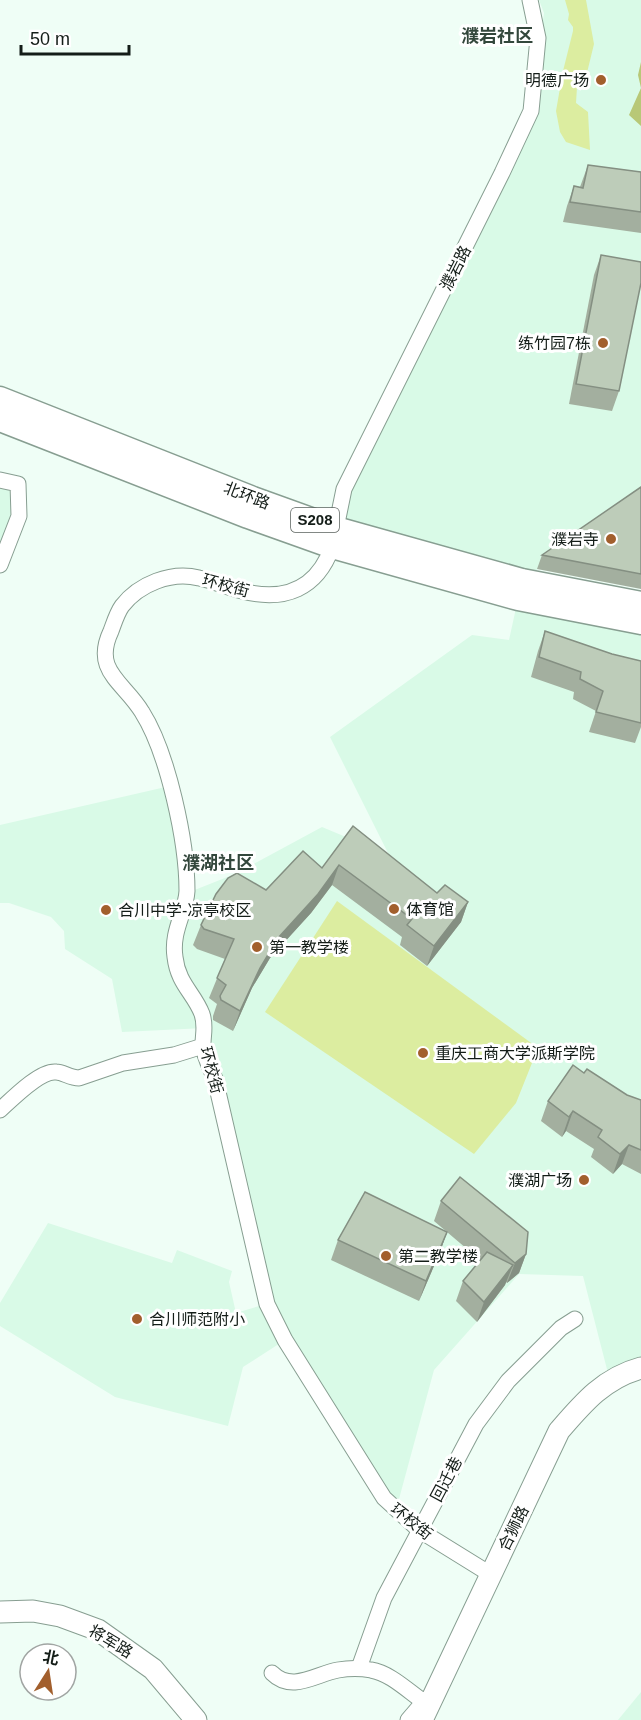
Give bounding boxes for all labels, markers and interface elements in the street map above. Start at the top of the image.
scale bar [21,18,129,56]
district label: 濮岩社区 [461,26,533,46]
text: 50 m [30,29,70,49]
place label: 明德广场 [525,72,589,89]
marker: 明德广场 [594,73,608,87]
street label: 濮岩路 [437,243,474,293]
place label: 练竹园7栋 [518,335,591,352]
marker: 练竹园7栋 [596,336,610,350]
street label: 北环路 [221,479,272,512]
road number: S208 [291,508,339,532]
place label: 濮岩寺 [551,531,599,548]
marker: 濮岩寺 [604,532,618,546]
street label: 环校街 [200,571,251,600]
district label: 濮湖社区 [182,853,254,873]
place label: 体育馆 [406,901,454,918]
place label: 合川中学-凉亭校区 [118,902,251,919]
marker: 体育馆 [387,902,401,916]
marker: 合川中学-凉亭校区 [99,903,113,917]
place label: 第一教学楼 [269,939,349,956]
marker: 第一教学楼 [250,940,264,954]
street label: 环校街 [197,1045,226,1096]
place label: 重庆工商大学派斯学院 [435,1045,595,1062]
marker: 重庆工商大学派斯学院 [416,1046,430,1060]
place label: 濮湖广场 [508,1172,572,1189]
marker: 濮湖广场 [577,1173,591,1187]
place label: 第二教学楼 [398,1248,478,1265]
marker: 第二教学楼 [379,1249,393,1263]
place label: 合川师范附小 [149,1311,245,1328]
marker: 合川师范附小 [130,1312,144,1326]
street label: 回迁巷 [428,1454,465,1504]
street label: 环校街 [388,1500,436,1543]
street label: 合狮路 [495,1503,532,1554]
street label: 将军路 [86,1622,136,1661]
north arrow [18,1642,78,1702]
text: 北 [41,1648,61,1668]

